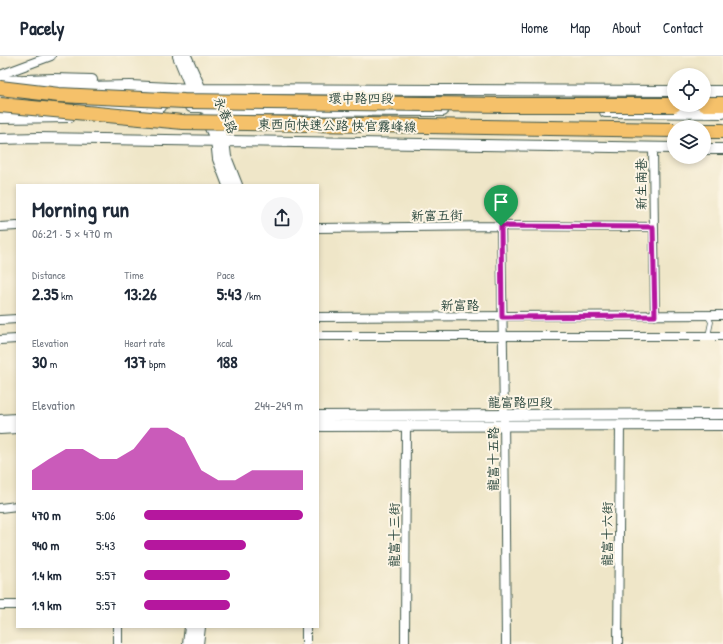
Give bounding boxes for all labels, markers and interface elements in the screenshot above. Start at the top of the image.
text: Pacely [20,15,65,41]
text: Home [521,18,548,37]
text: Map [570,18,590,37]
text: About [612,18,641,37]
text: Contact [663,18,703,37]
map controls [667,68,711,164]
button: locate [667,68,711,112]
street label: 環中路四段 [328,89,394,107]
street label: 永春路 [210,94,242,136]
street label: 東西向快速公路 快官霧峰線 [257,115,417,135]
button: layers [667,120,711,164]
street label: 新生南巷 [632,158,650,210]
pin [484,185,518,226]
icon: arrive [490,191,512,213]
text: Morning run [32,194,129,224]
button: share [261,197,303,239]
street label: 新富五街 [411,206,463,224]
text: 06:21 · 5 × 470 m [32,224,112,242]
text: Distance [32,268,66,282]
text: Time [124,268,144,282]
text: Pace [217,268,235,282]
text: 2.35 [32,282,58,305]
text: 13:26 [124,282,157,305]
text: 5:43 [217,282,242,305]
text: km [58,289,73,303]
text: /km [242,289,261,303]
street label: 新富路 [440,296,480,314]
text: Elevation [32,336,69,350]
text: Heart rate [124,336,165,350]
text: kcal [217,336,233,350]
text: 30 [32,350,47,373]
text: 137 [124,350,147,373]
text: 188 [217,350,238,373]
text: m [47,357,57,371]
text: bpm [147,357,166,371]
street label: 龍富路四段 [487,393,553,411]
text: Elevation [32,396,75,414]
text: 244–249 m [254,396,303,414]
street label: 龍富十五路 [484,426,502,492]
street label: 龍富十六街 [598,501,616,567]
street label: 龍富十三街 [385,502,403,568]
text: 470 m [32,506,61,524]
text: 5:06 [96,506,116,524]
text: 940 m [32,536,59,554]
text: 5:43 [96,536,115,554]
text: 1.4 km [32,566,62,584]
text: 5:57 [96,566,116,584]
text: 1.9 km [32,596,62,614]
text: 5:57 [96,596,116,614]

